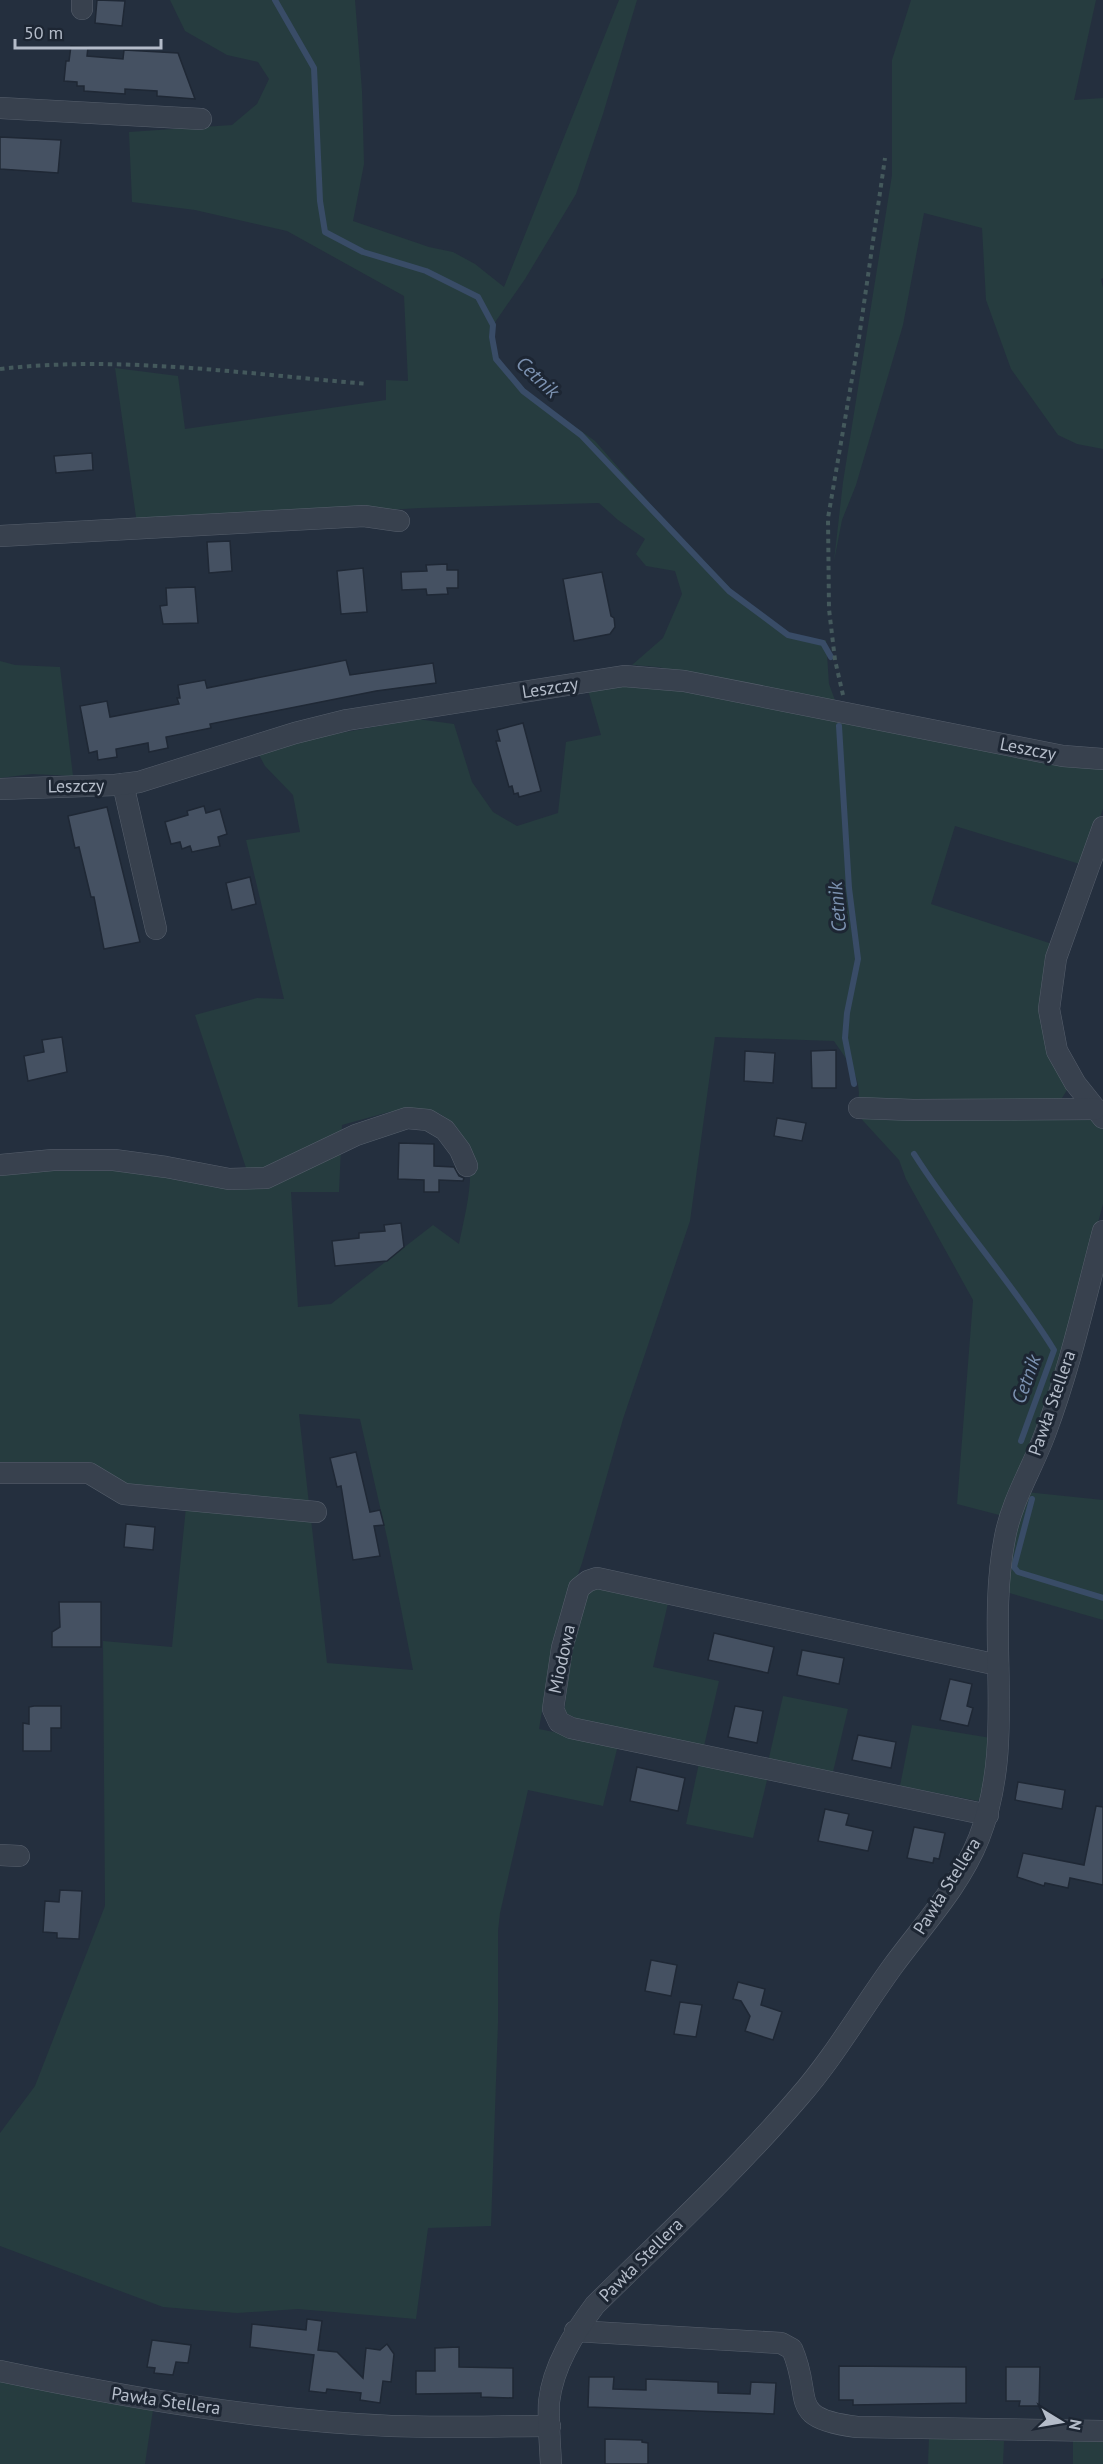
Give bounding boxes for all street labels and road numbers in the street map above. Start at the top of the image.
street label: Leszczy [520,672,580,703]
street label: Leszczy [998,732,1059,765]
street label: Leszczy [47,773,105,797]
street label: Pawła Stellera [1023,1347,1080,1459]
street label: Miodowa [543,1622,580,1696]
street label: Pawła Stellera [908,1833,985,1938]
street label: Pawła Stellera [594,2213,688,2307]
street label: Pawła Stellera [110,2381,222,2420]

